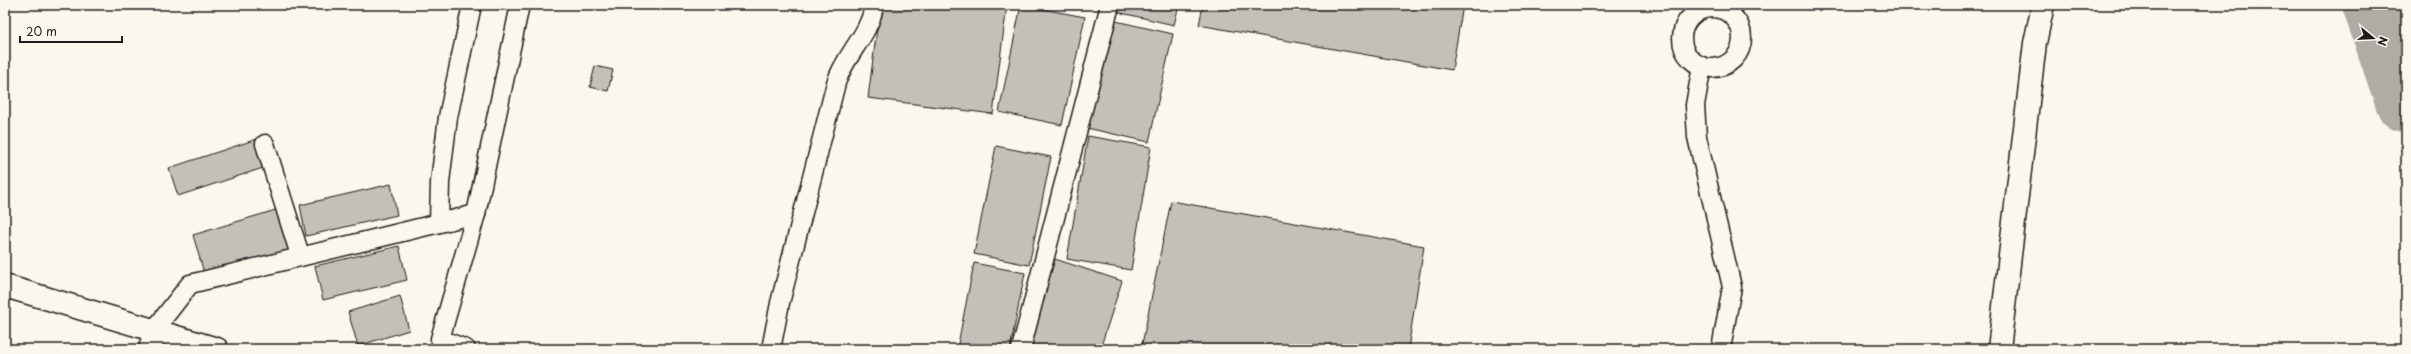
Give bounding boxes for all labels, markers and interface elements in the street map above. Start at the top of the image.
scale bar [20,18,122,44]
north arrow [2353,18,2393,58]
text: 20 m [26,22,57,40]
text: N [2373,34,2392,48]

